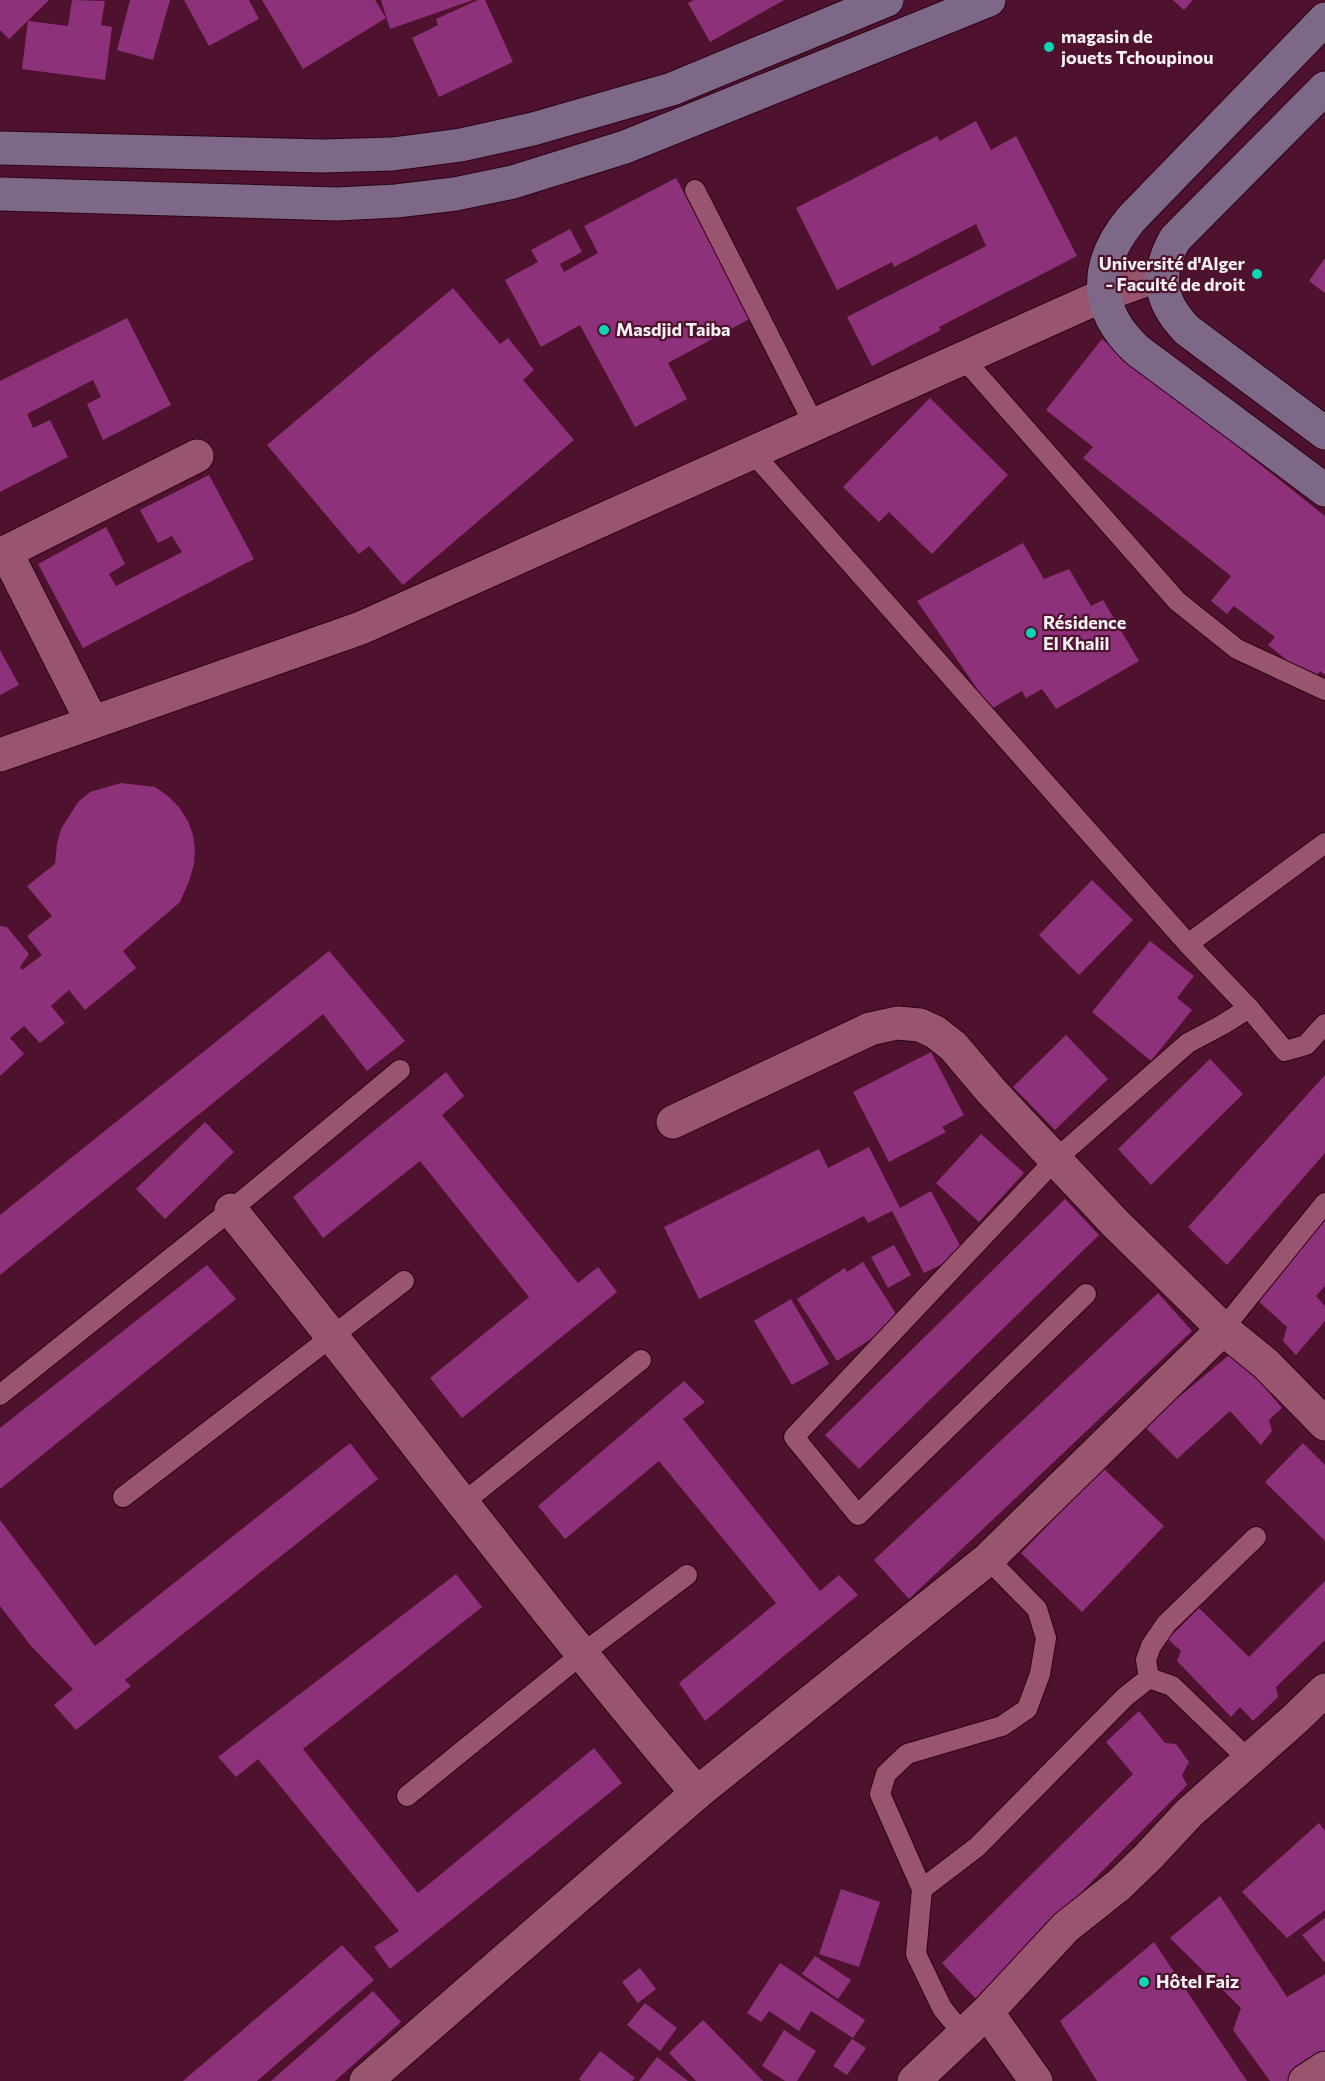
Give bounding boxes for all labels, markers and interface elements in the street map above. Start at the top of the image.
place label: magasin de jouets Tchoupinou [1060,25,1213,68]
marker: magasin de jouets Tchoupinou [1042,40,1056,54]
place label: Université d'Alger - Faculté de droit [1099,252,1246,295]
marker: Université d'Alger - Faculté de droit [1250,267,1264,281]
place label: Masdjid Taiba [616,318,731,340]
marker: Masdjid Taiba [597,323,611,337]
place label: Résidence El Khalil [1043,611,1126,654]
marker: Résidence El Khalil [1024,626,1038,640]
place label: Hôtel Faiz [1156,1970,1239,1992]
marker: Hôtel Faiz [1137,1975,1151,1989]

